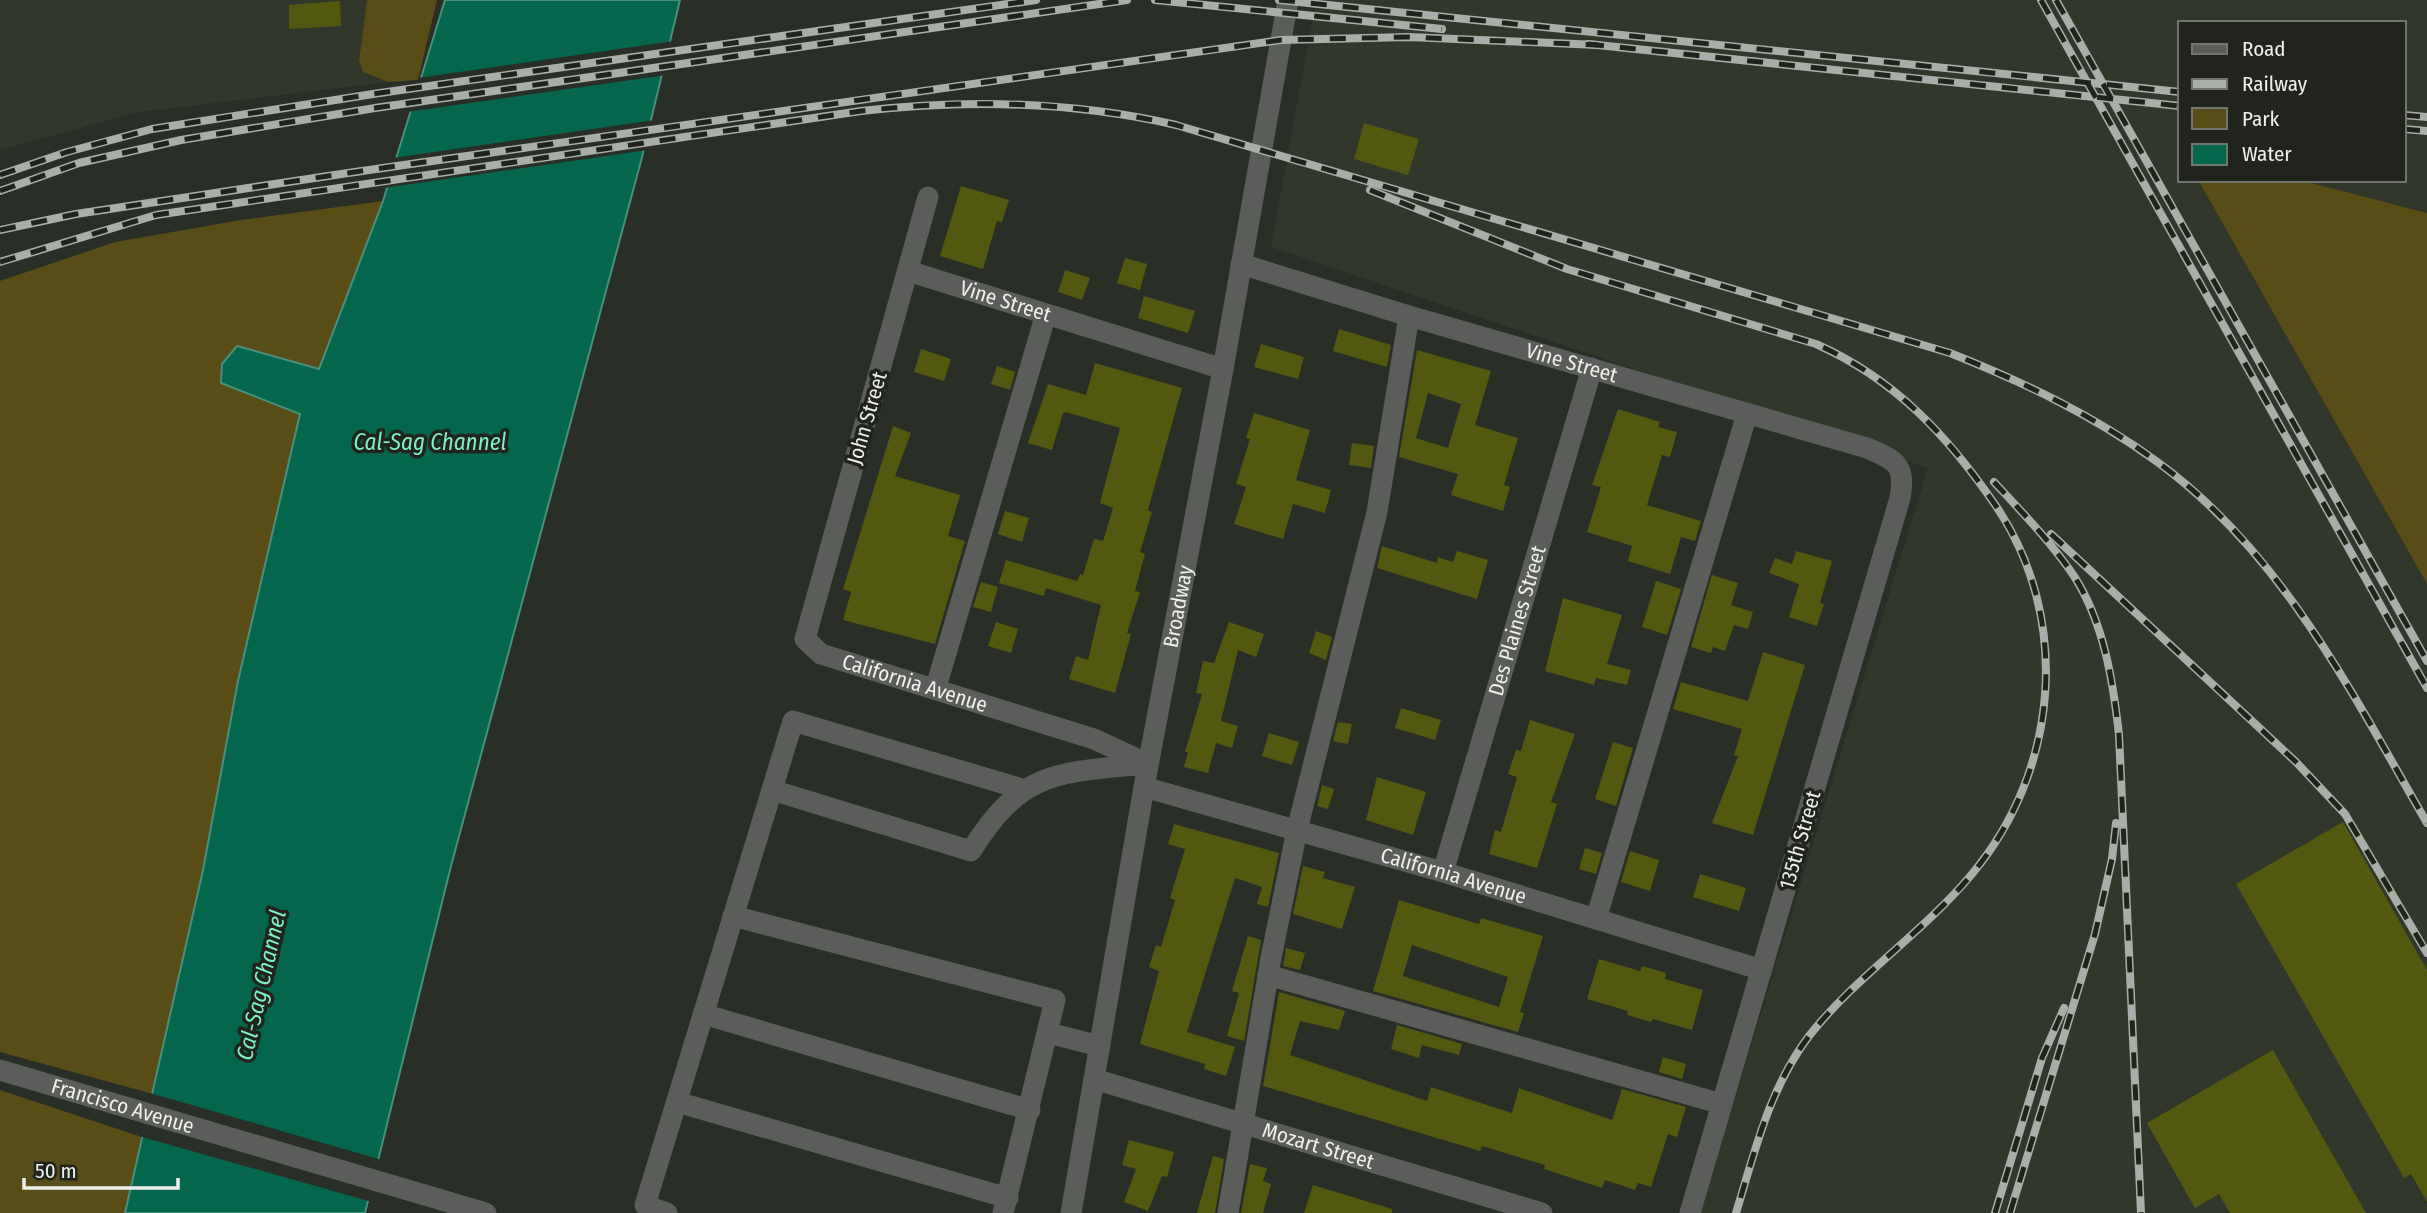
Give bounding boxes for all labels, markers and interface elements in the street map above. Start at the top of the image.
legend [2178,21,2406,182]
text: Road [2242,36,2286,62]
text: Railway [2242,71,2308,97]
text: Park [2242,106,2280,132]
text: Water [2242,141,2292,167]
street label: Vine Street [957,275,1054,328]
street label: Vine Street [1523,337,1620,388]
street label: John Street [841,368,893,467]
water label: Cal-Sag Channel [353,428,507,456]
street label: Des Plaines Street [1483,542,1552,699]
street label: Broadway [1158,562,1199,650]
street label: California Avenue [839,648,991,718]
street label: 135th Street [1773,787,1827,892]
street label: California Avenue [1378,842,1530,910]
water label: Cal-Sag Channel [230,907,292,1063]
street label: Francisco Avenue [48,1073,197,1139]
street label: Mozart Street [1259,1117,1377,1175]
scale bar [24,1146,178,1190]
text: 50 m [35,1158,77,1184]

